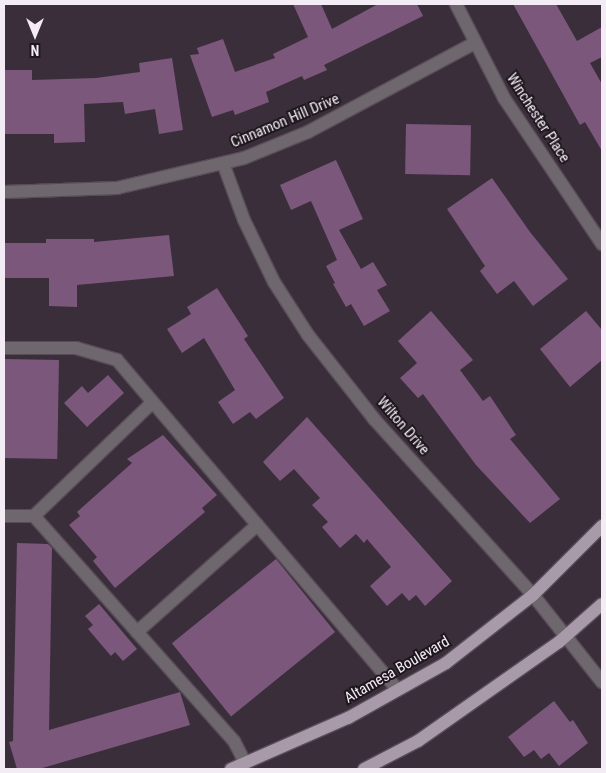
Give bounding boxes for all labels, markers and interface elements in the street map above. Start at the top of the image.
north arrow [10,10,60,60]
text: N [31,42,39,58]
street label: Winchester Place [503,70,573,166]
street label: Cinnamon Hill Drive [228,90,342,152]
street label: Wilton Drive [373,393,433,459]
street label: Altamesa Boulevard [341,633,453,707]

